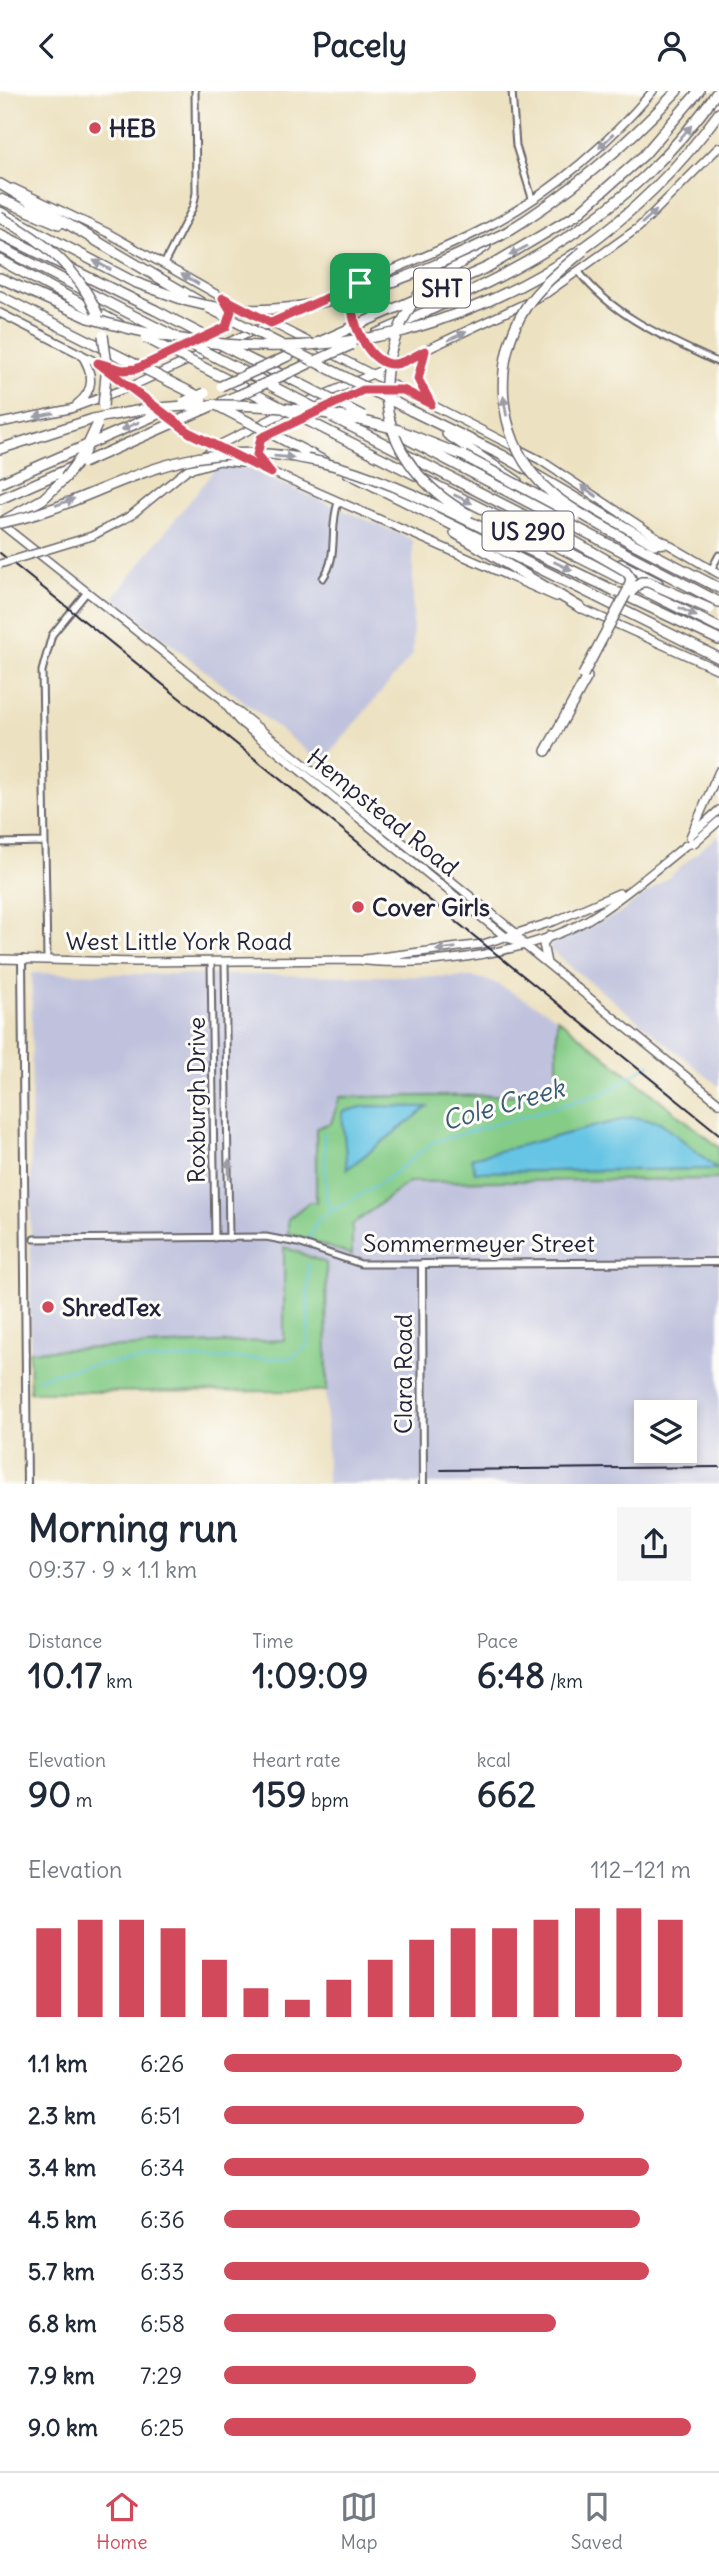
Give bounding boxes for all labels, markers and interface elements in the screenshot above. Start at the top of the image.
text: Pacely [312,25,407,66]
icon: back [28,27,66,65]
icon: person [653,27,691,65]
place label: HEB [109,113,156,143]
marker: HEB [87,120,103,136]
one-way arrow [677,124,693,142]
one-way arrow [598,133,614,149]
one-way arrow [641,210,658,226]
one-way arrow [508,245,528,257]
pin [330,253,390,313]
one-way arrow [92,259,111,271]
icon: arrive [341,264,379,302]
road number: SHT [414,269,470,307]
one-way arrow [180,273,199,285]
one-way arrow [447,330,467,342]
one-way arrow [499,395,510,417]
one-way arrow [33,409,55,420]
one-way arrow [120,420,140,432]
one-way arrow [274,452,296,463]
one-way arrow [580,484,598,498]
one-way arrow [453,493,473,504]
one-way arrow [54,496,75,507]
road number: US 290 [482,511,574,551]
one-way arrow [553,560,573,572]
one-way arrow [678,607,698,618]
street label: Hempstead Road [301,742,465,882]
place label: Cover Girls [372,892,490,922]
marker: Cover Girls [350,899,366,915]
street label: West Little York Road [66,926,292,956]
one-way arrow [435,944,457,955]
street label: Roxburgh Drive [181,1017,211,1183]
water label: Cole Creek [438,1070,570,1137]
one-way arrow [223,1158,234,1180]
street label: Sommermeyer Street [363,1228,595,1258]
place label: ShredTex [62,1292,161,1322]
marker: ShredTex [40,1299,56,1315]
street label: Clara Road [388,1314,418,1434]
map controls [634,1400,697,1463]
button: layers [634,1400,697,1463]
text: Morning run [28,1505,238,1552]
button: share [617,1507,691,1581]
text: 09:37 · 9 × 1.1 km [28,1555,197,1584]
text: Distance [28,1629,102,1653]
text: Time [252,1629,293,1653]
text: Pace [477,1629,518,1653]
text: 10.17 [28,1653,102,1697]
text: 1:09:09 [252,1653,368,1697]
text: 6:48 [477,1653,545,1697]
text: km [102,1669,133,1693]
text: /km [545,1669,583,1693]
text: Elevation [28,1748,106,1772]
text: Heart rate [252,1748,340,1772]
text: kcal [477,1748,511,1772]
text: 90 [28,1772,71,1816]
text: 159 [252,1772,306,1816]
text: 662 [477,1772,536,1816]
text: m [71,1788,92,1812]
text: bpm [306,1788,349,1812]
text: Elevation [28,1855,122,1884]
text: 112–121 m [591,1855,691,1884]
text: 1.1 km [28,2049,87,2078]
text: 6:26 [140,2049,184,2078]
text: 2.3 km [28,2101,96,2130]
text: 6:51 [140,2101,181,2130]
text: 3.4 km [28,2153,96,2182]
text: 6:34 [140,2153,185,2182]
text: 4.5 km [28,2205,97,2234]
text: 6:36 [140,2205,185,2234]
text: 5.7 km [28,2257,95,2286]
text: 6:33 [140,2257,185,2286]
text: 6.8 km [28,2309,97,2338]
text: 6:58 [140,2309,185,2338]
text: 7.9 km [28,2361,95,2390]
text: 7:29 [140,2361,182,2390]
text: 9.0 km [28,2413,98,2442]
text: 6:25 [140,2413,184,2442]
tab: Home [96,2488,148,2554]
tab: Map [340,2488,378,2554]
tab: Saved [571,2488,623,2554]

